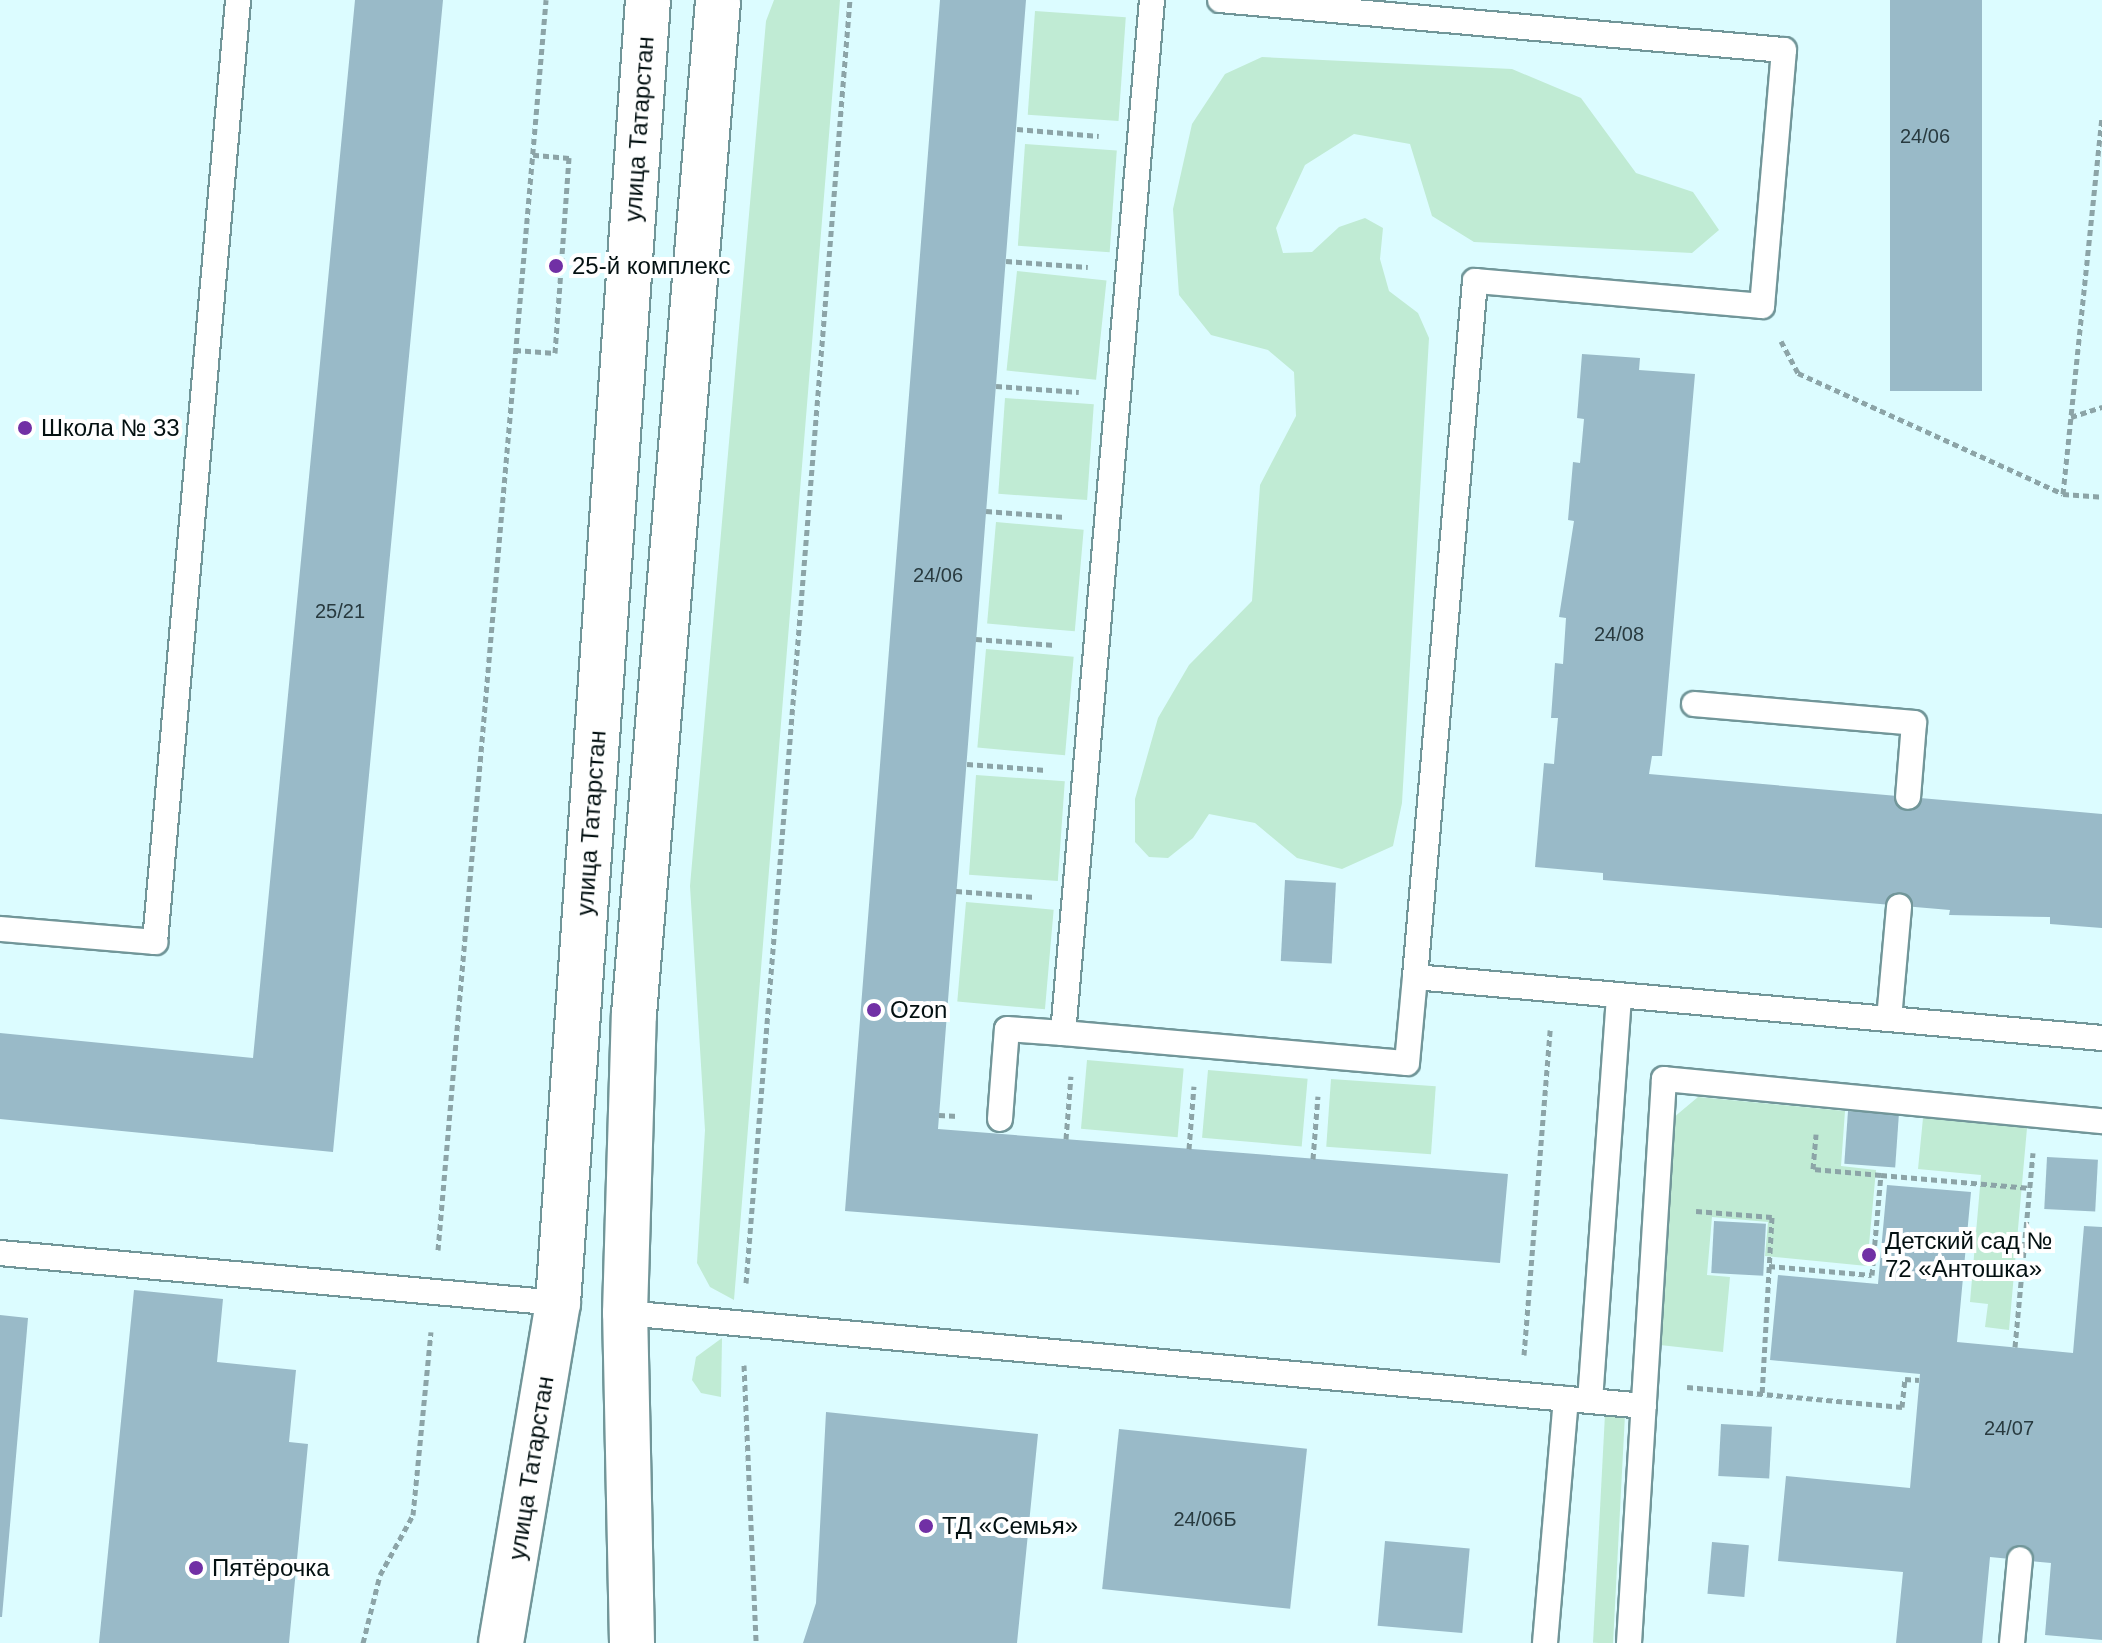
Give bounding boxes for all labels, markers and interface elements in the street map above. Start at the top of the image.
street label: улица Татарстан [618,35,660,223]
house number: 24/06 [1900,124,1950,148]
place label: 25-й комплекс [572,252,730,280]
marker: 25-й комплекс [547,257,565,275]
place label: Школа № 33 [41,414,180,442]
marker: Школа № 33 [16,419,34,437]
house number: 24/06 [913,563,963,587]
house number: 25/21 [315,599,365,623]
house number: 24/08 [1594,622,1644,646]
street label: улица Татарстан [570,729,612,917]
place label: Ozon [890,996,947,1024]
marker: Ozon [865,1001,883,1019]
place label: Детский сад № 72 «Антошка» [1885,1227,2052,1283]
marker: Детский сад № 72 «Антошка» [1860,1246,1878,1264]
street label: улица Татарстан [502,1374,560,1562]
house number: 24/07 [1984,1416,2034,1440]
house number: 24/06Б [1173,1507,1237,1531]
place label: ТД «Семья» [942,1512,1078,1540]
marker: ТД «Семья» [917,1517,935,1535]
place label: Пятёрочка [212,1554,330,1582]
marker: Пятёрочка [187,1559,205,1577]

